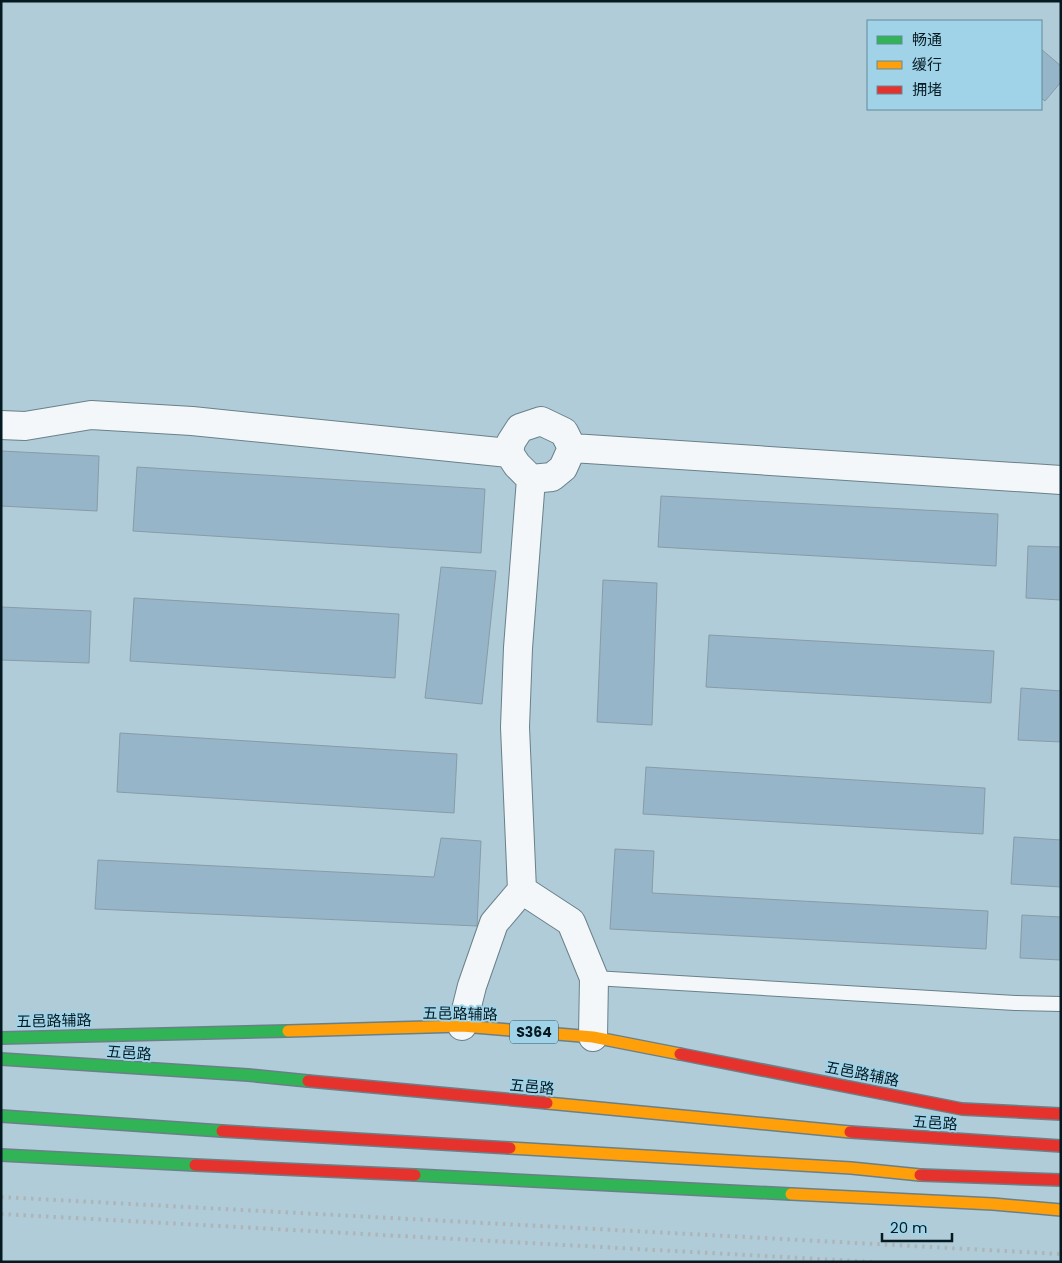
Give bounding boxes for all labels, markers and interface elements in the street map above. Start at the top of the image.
legend [867,20,1042,110]
text: 畅通 [912,29,942,50]
text: 缓行 [912,54,942,75]
text: 拥堵 [912,79,942,100]
street label: 五邑路辅路 [422,1002,498,1025]
street label: 五邑路辅路 [16,1009,92,1032]
road number: S364 [510,1020,558,1044]
street label: 五邑路 [106,1040,152,1065]
street label: 五邑路辅路 [823,1056,901,1091]
street label: 五邑路 [509,1074,555,1099]
street label: 五邑路 [912,1110,958,1135]
scale bar [882,1210,952,1242]
text: 20 m [890,1217,928,1238]

